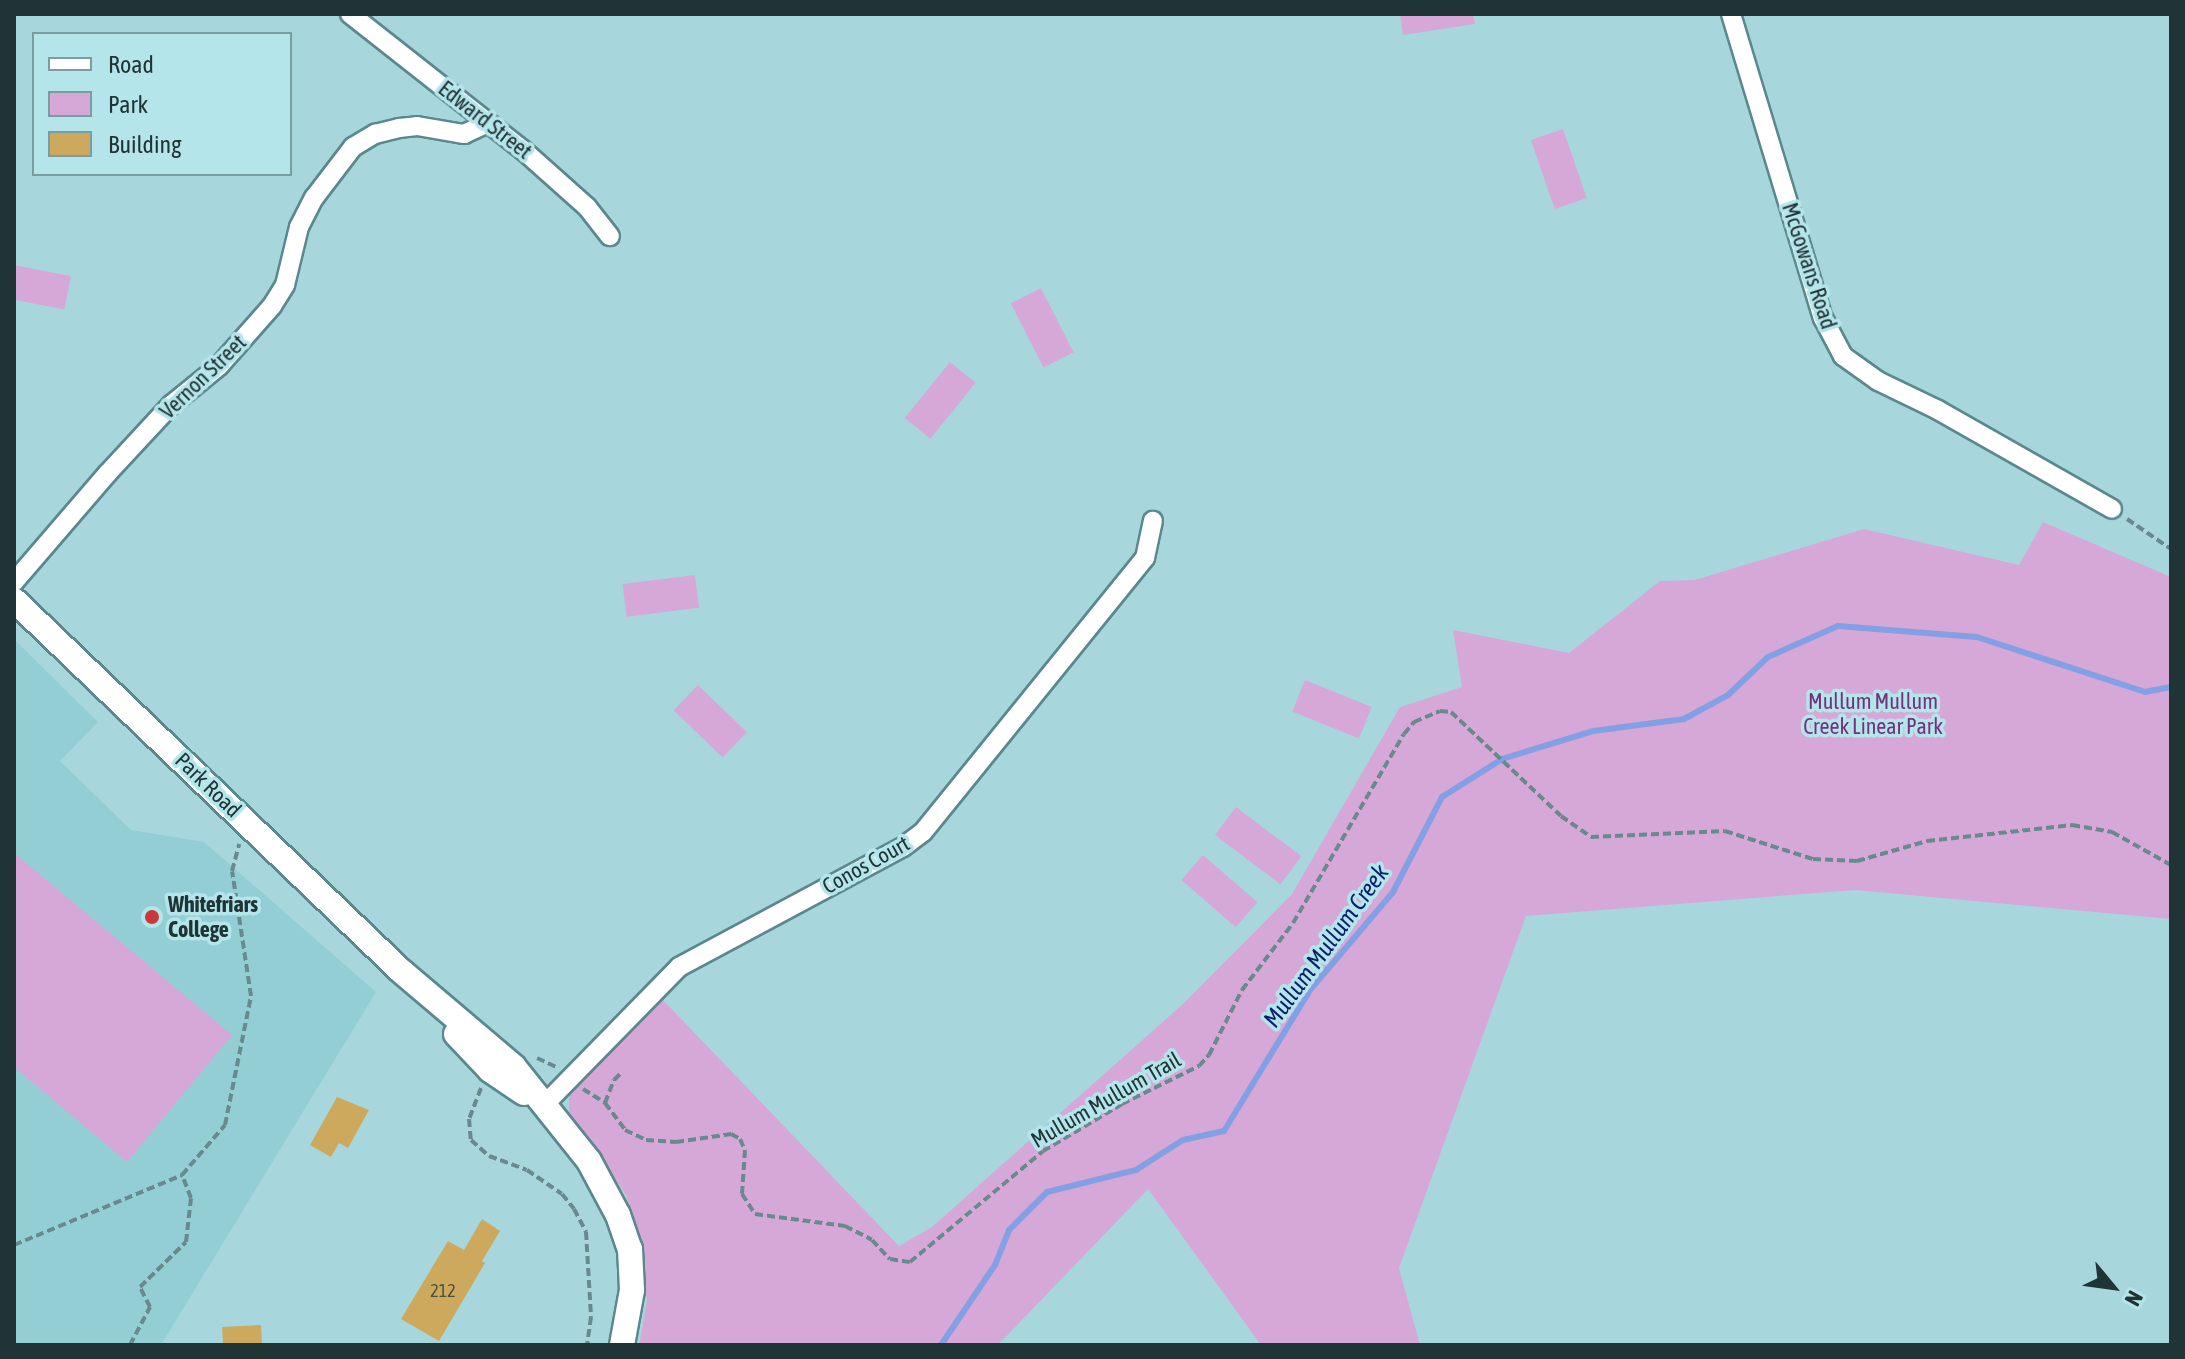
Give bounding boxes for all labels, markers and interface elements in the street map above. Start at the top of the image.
legend [32,32,292,176]
text: Road [108,51,154,78]
street label: Edward Street [433,75,537,165]
text: Park [108,91,148,118]
text: Building [108,131,181,158]
street label: McGowans Road [1776,200,1842,332]
street label: Vernon Street [154,329,252,425]
park label: Mullum Mullum Creek Linear Park [1803,688,1943,740]
street label: Park Road [169,747,247,823]
street label: Conos Court [818,830,914,900]
water label: Mullum Mullum Creek [1257,859,1395,1033]
place label: Whitefriars College [168,891,258,942]
marker: Whitefriars College [143,908,161,926]
street label: Mullum Mullum Trail [1026,1046,1186,1154]
north arrow [2073,1247,2153,1327]
house number: 212 [430,1280,456,1302]
text: N [2119,1287,2149,1311]

